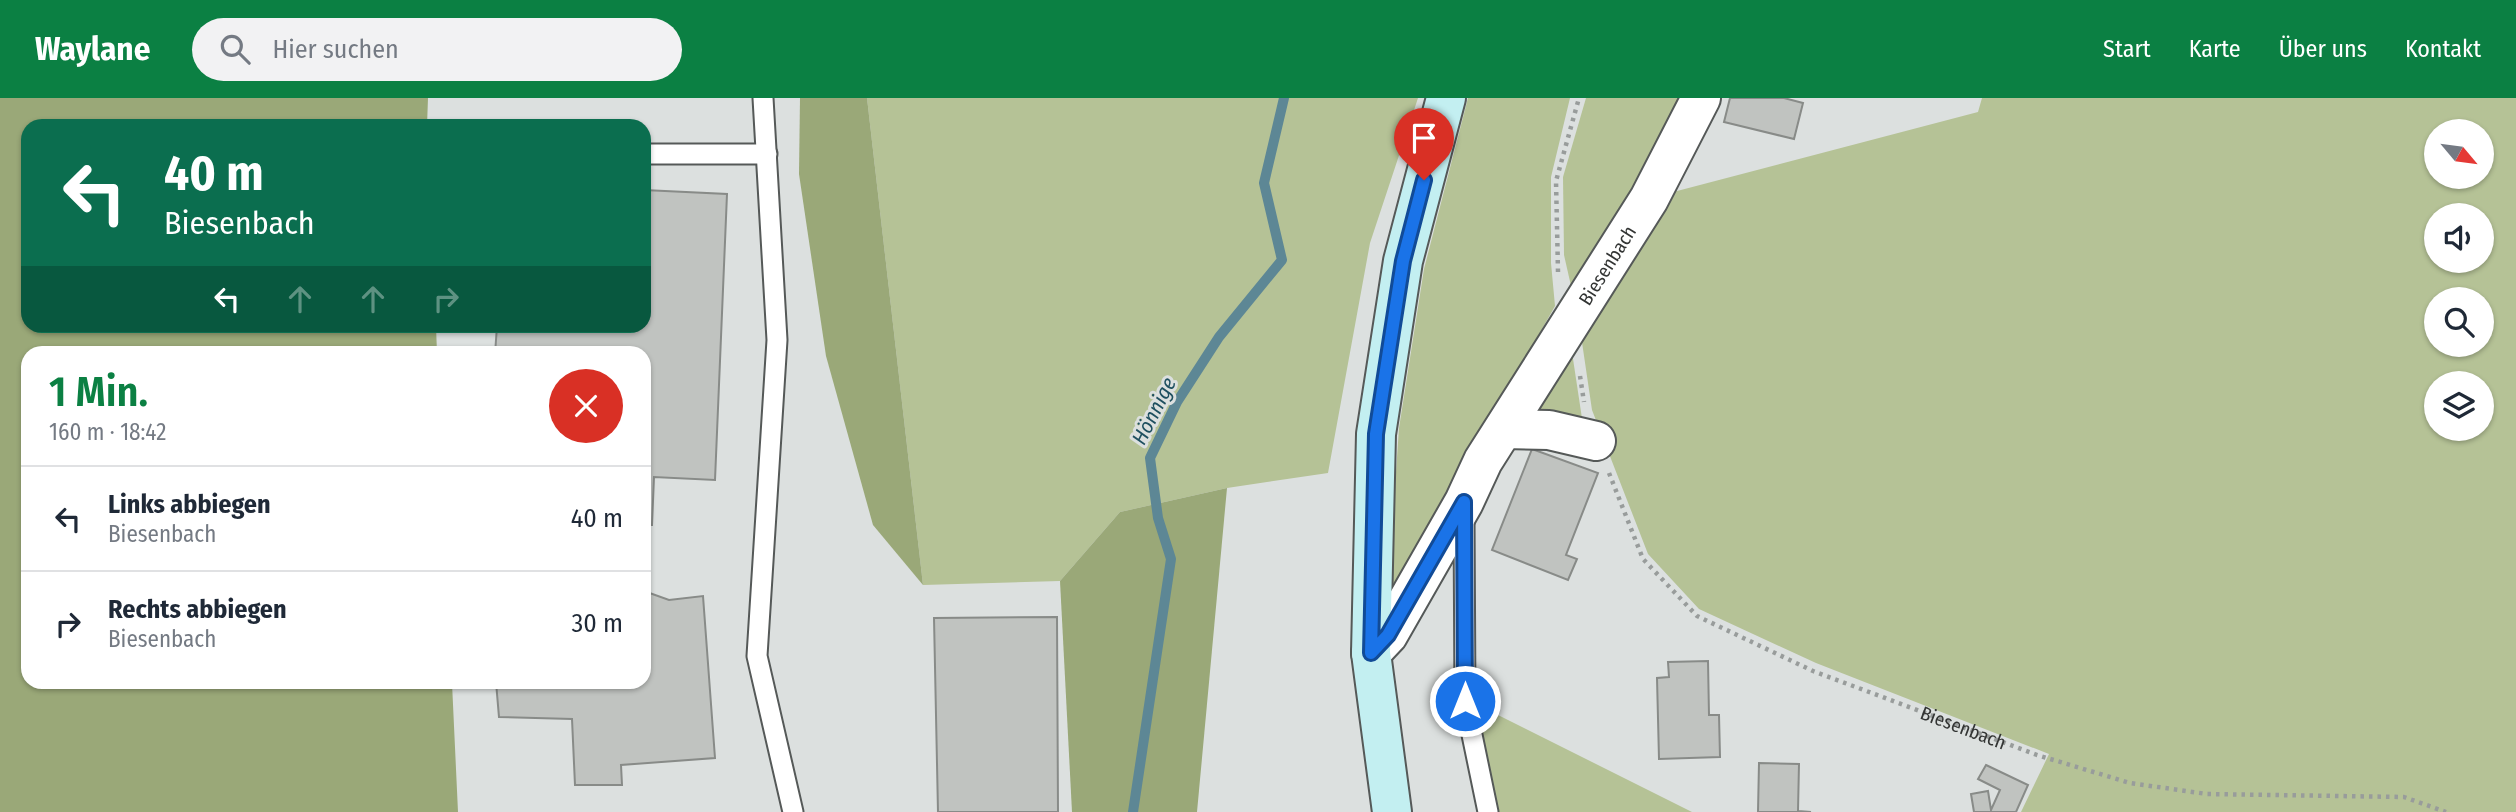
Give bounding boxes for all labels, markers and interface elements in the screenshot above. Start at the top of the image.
search box [192,18,682,81]
text: Waylane [35,29,150,69]
icon: search [216,30,254,68]
text: Hier suchen [272,34,399,65]
text: Start [2103,35,2151,63]
text: Karte [2189,35,2241,63]
text: Über uns [2279,35,2367,63]
text: Kontakt [2405,35,2481,63]
pin [1394,108,1454,180]
icon: arrive [1405,119,1443,157]
north arrow [2424,119,2494,189]
map controls [2424,119,2494,441]
text: 40 m [164,144,264,203]
icon: left [49,147,140,238]
button: sound [2424,203,2494,273]
text: Biesenbach [164,204,315,242]
street label: Biesenbach [1574,221,1641,309]
icon: left [208,280,246,318]
icon: ahead [281,280,319,318]
icon: ahead [354,280,392,318]
icon: right [427,280,465,318]
button: search [2424,287,2494,357]
text: 1 Min. [49,367,148,417]
button: close [549,369,623,443]
button: layers [2424,371,2494,441]
water label: Hönnige [1126,373,1182,449]
text: 160 m · 18:42 [49,418,166,446]
text: Links abbiegen [108,489,271,520]
icon: left [49,500,87,538]
text: 40 m [571,503,623,534]
text: Biesenbach [108,520,216,548]
text: Rechts abbiegen [108,594,287,625]
icon: right [49,605,87,643]
text: 30 m [572,608,623,639]
text: Biesenbach [108,625,216,653]
position arrow [1428,664,1502,738]
street label: Biesenbach [1917,701,2009,754]

